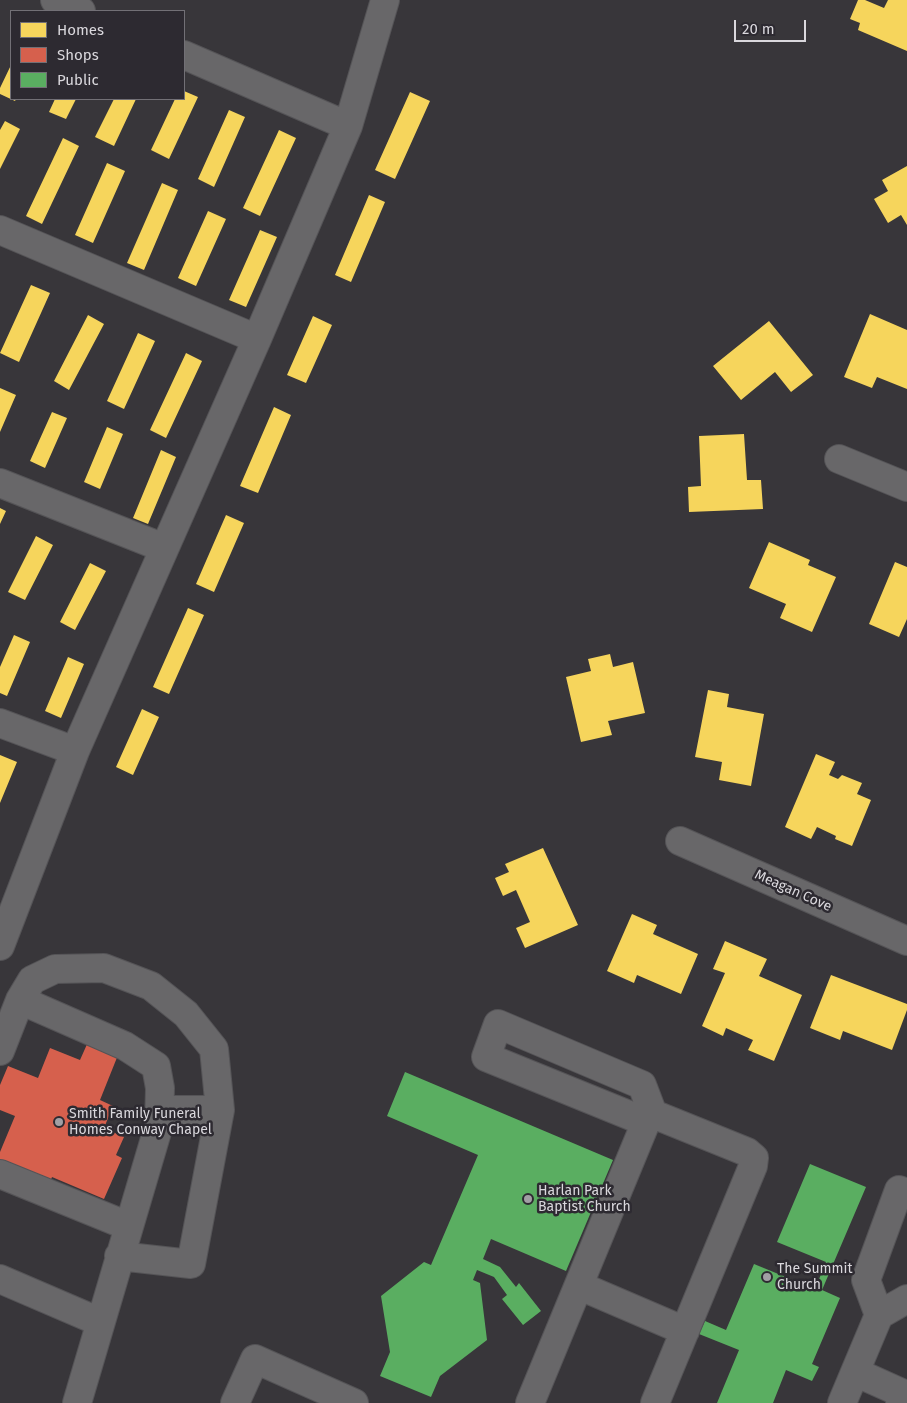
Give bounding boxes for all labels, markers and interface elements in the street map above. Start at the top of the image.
legend [10,10,185,100]
scale bar [737,10,810,42]
text: 20 m [742,20,775,38]
text: Homes [57,21,104,39]
text: Shops [57,46,99,64]
text: Public [57,71,99,89]
street label: Meagan Cove [752,867,834,915]
place label: Smith Family Funeral Homes Conway Chapel [69,1106,212,1138]
marker: Smith Family Funeral Homes Conway Chapel [53,1116,65,1128]
place label: Harlan Park Baptist Church [538,1183,631,1216]
marker: Harlan Park Baptist Church [522,1193,534,1205]
place label: The Summit Church [777,1261,853,1294]
marker: The Summit Church [761,1271,773,1283]

